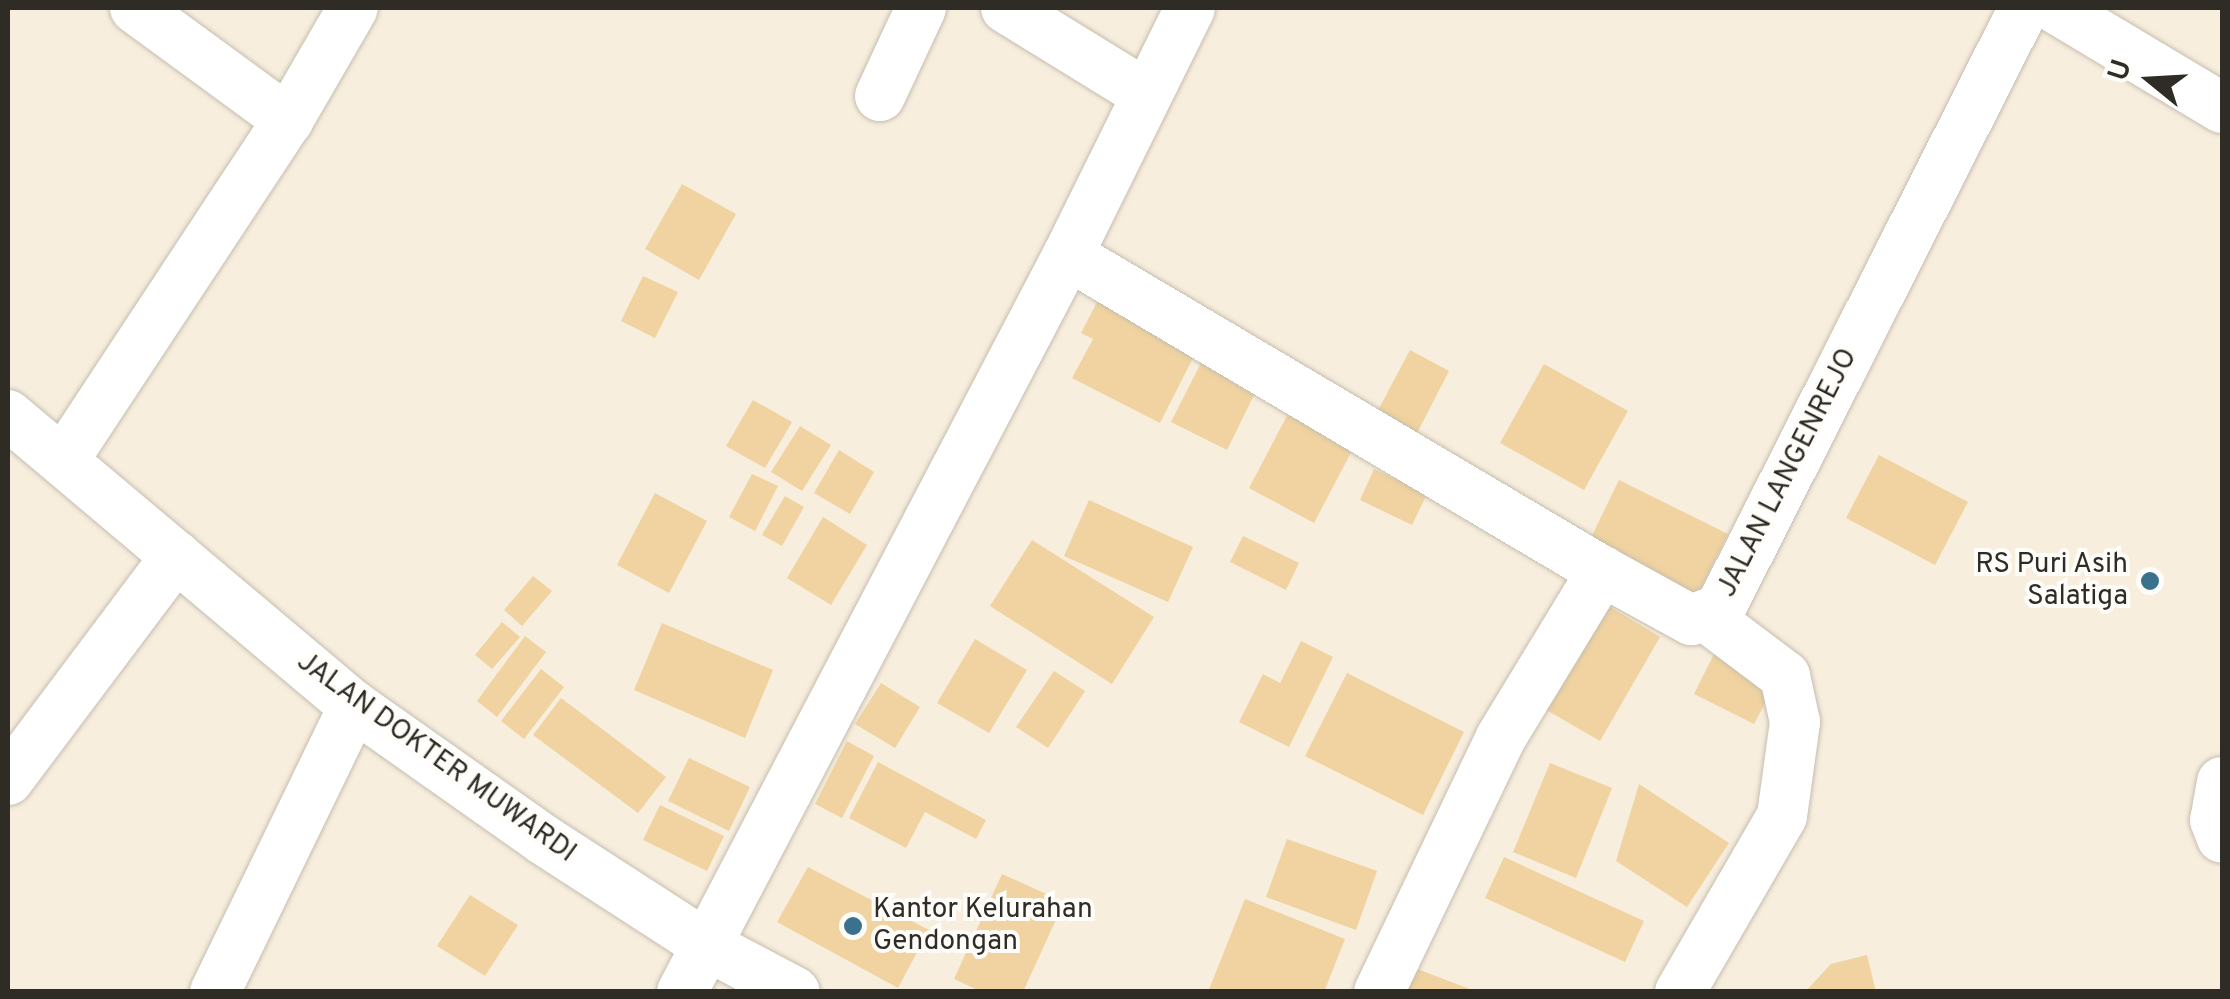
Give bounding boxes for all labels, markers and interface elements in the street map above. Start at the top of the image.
north arrow [2100,30,2200,130]
text: U [2101,56,2142,86]
street label: JALAN LANGENREJO [1711,343,1865,603]
place label: RS Puri Asih Salatiga [1974,548,2128,614]
marker: RS Puri Asih Salatiga [2137,568,2163,594]
street label: JALAN DOKTER MUWARDI [290,645,582,871]
place label: Kantor Kelurahan Gendongan [873,893,1093,959]
marker: Kantor Kelurahan Gendongan [842,915,864,937]

